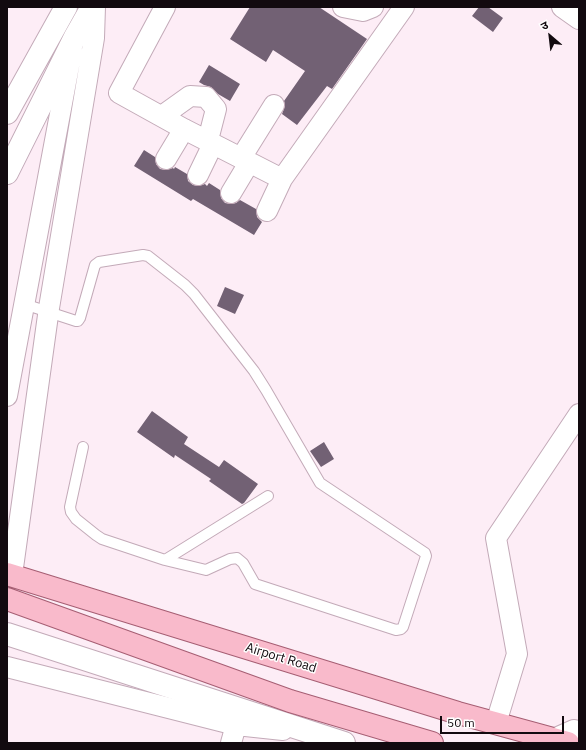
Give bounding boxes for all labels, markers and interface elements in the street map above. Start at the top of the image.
north arrow [530,16,570,56]
text: उ [538,18,550,33]
street label: Airport Road [244,640,318,676]
scale bar [442,708,566,734]
text: 50 m [447,715,475,730]

